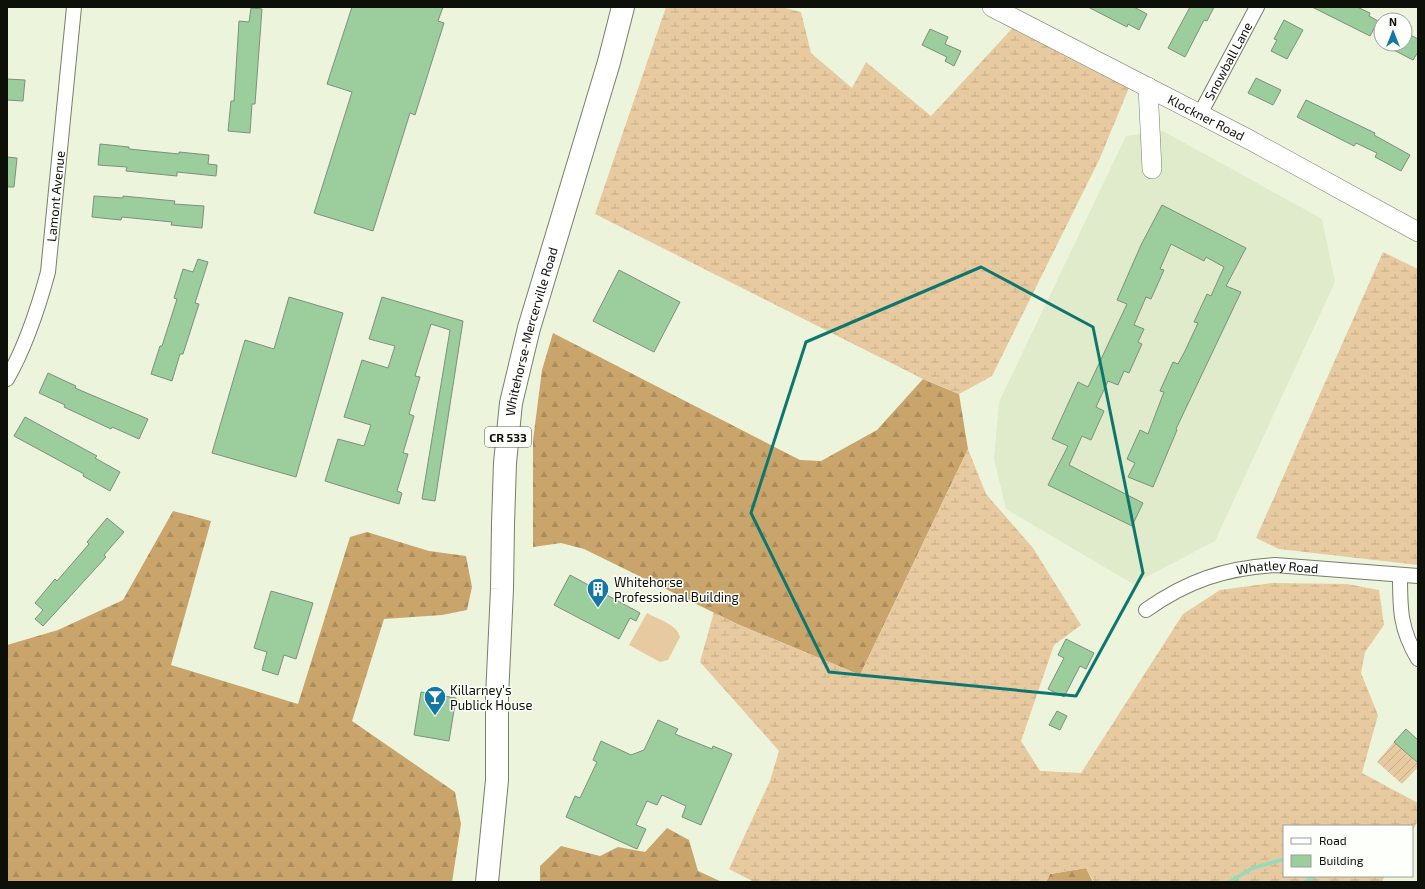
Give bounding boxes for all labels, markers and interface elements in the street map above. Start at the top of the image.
north arrow [1373,12,1413,52]
text: N [1389,15,1397,28]
street label: Snowball Lane [1201,19,1256,103]
street label: Klockner Road [1165,91,1247,144]
street label: Lamont Avenue [43,150,68,242]
street label: Whitehorse-Mercerville Road [502,245,561,417]
road number: CR 533 [485,427,531,447]
street label: Whatley Road [1235,557,1319,578]
place label: Whitehorse Professional Building [614,574,739,605]
building icon: Whitehorse Professional Building [585,576,611,609]
place label: Killarney's Publick House [450,682,532,713]
bar icon: Killarney's Publick House [422,684,448,717]
legend [1283,825,1413,877]
text: Road [1319,833,1347,847]
text: Building [1319,853,1364,867]

